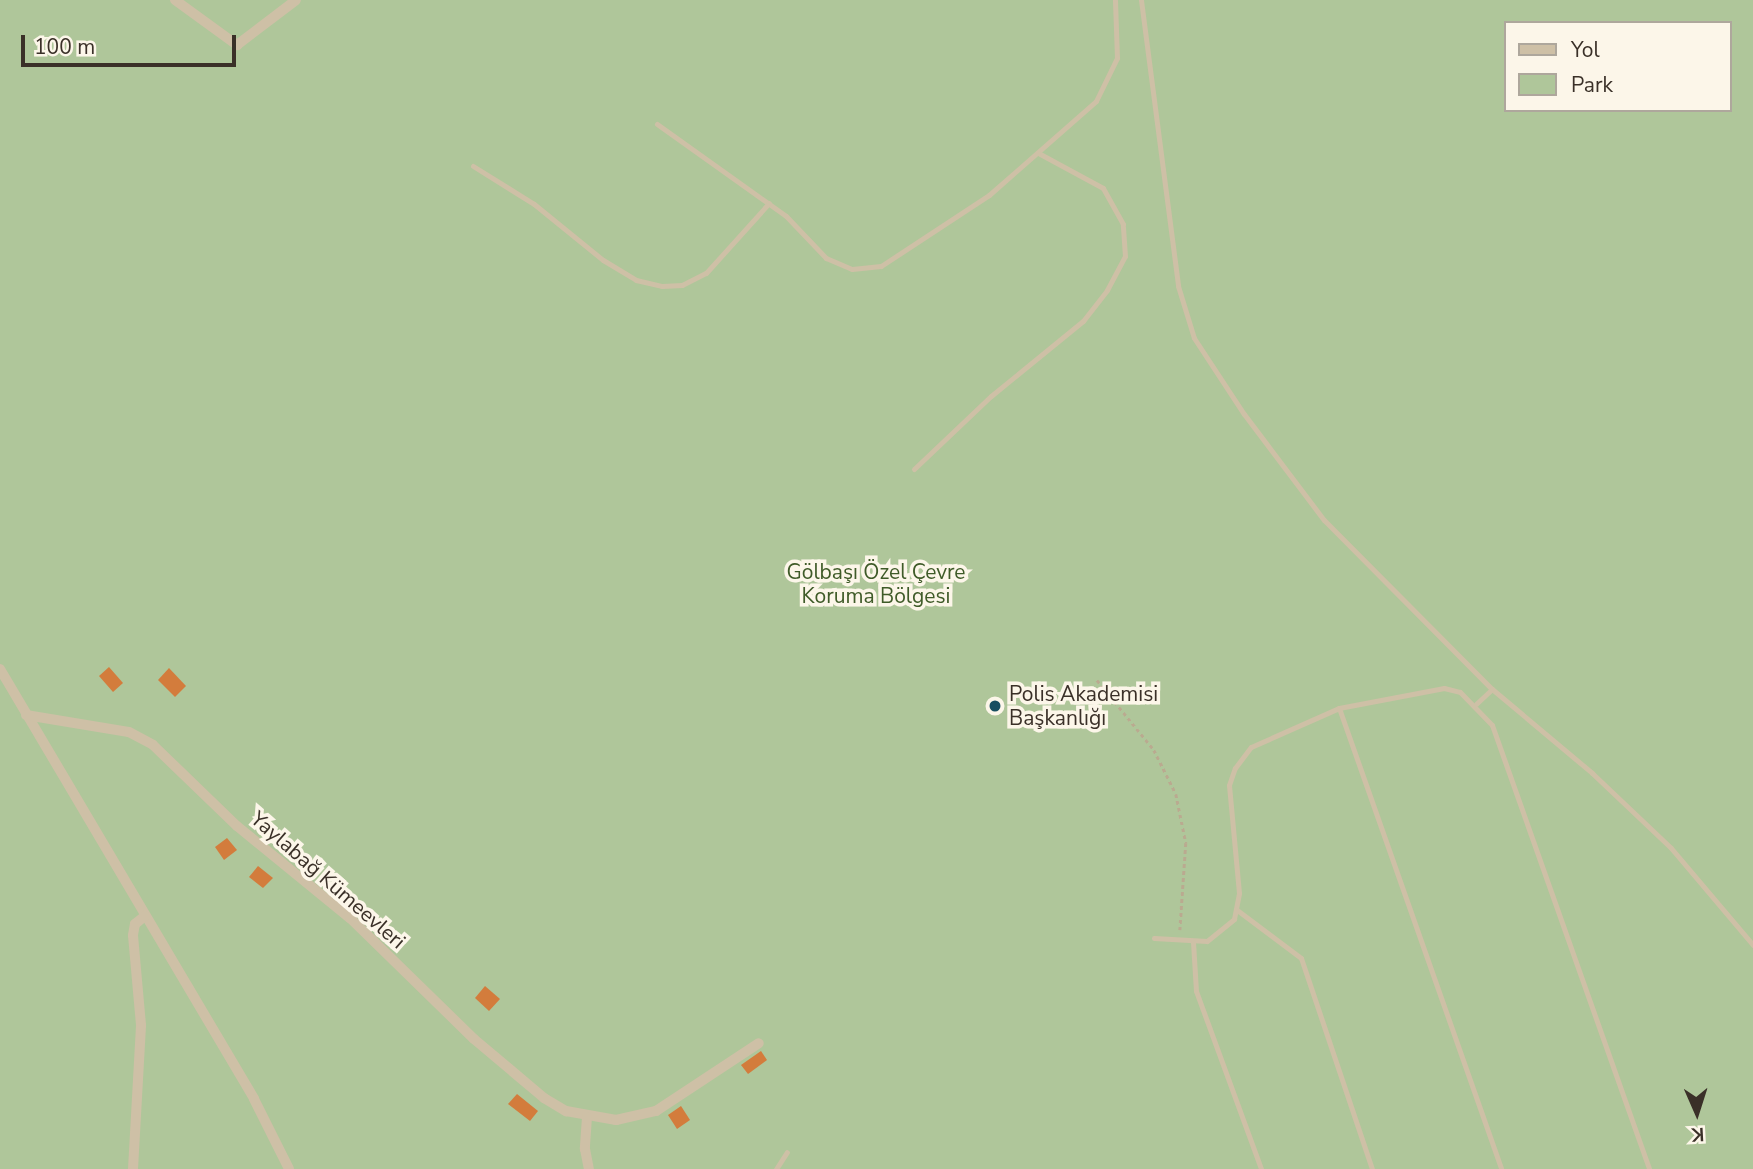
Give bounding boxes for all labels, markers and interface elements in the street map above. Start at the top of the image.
scale bar [24,21,240,65]
legend [1504,21,1732,112]
text: 100 m [34,33,95,61]
text: Yol [1571,36,1600,64]
text: Park [1571,71,1613,99]
park label: Gölbaşı Özel Çevre Koruma Bölgesi [786,559,966,609]
place label: Polis Akademisi Başkanlığı [1009,681,1158,731]
marker: Polis Akademisi Başkanlığı [987,698,1003,714]
street label: Yaylabağ Kümeevleri [246,806,410,954]
north arrow [1662,1078,1732,1148]
text: K [1691,1121,1705,1147]

